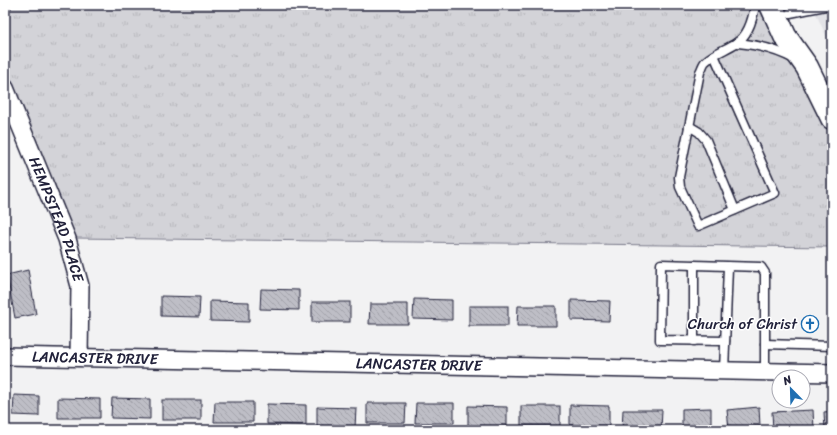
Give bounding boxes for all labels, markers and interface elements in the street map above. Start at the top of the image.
street label: HEMPSTEAD PLACE [21,152,92,286]
place label: Church of Christ [688,311,798,337]
church icon: Church of Christ [800,314,820,334]
street label: LANCASTER DRIVE [32,344,160,372]
street label: LANCASTER DRIVE [356,350,484,379]
north arrow [771,369,811,409]
text: N [779,370,795,391]

